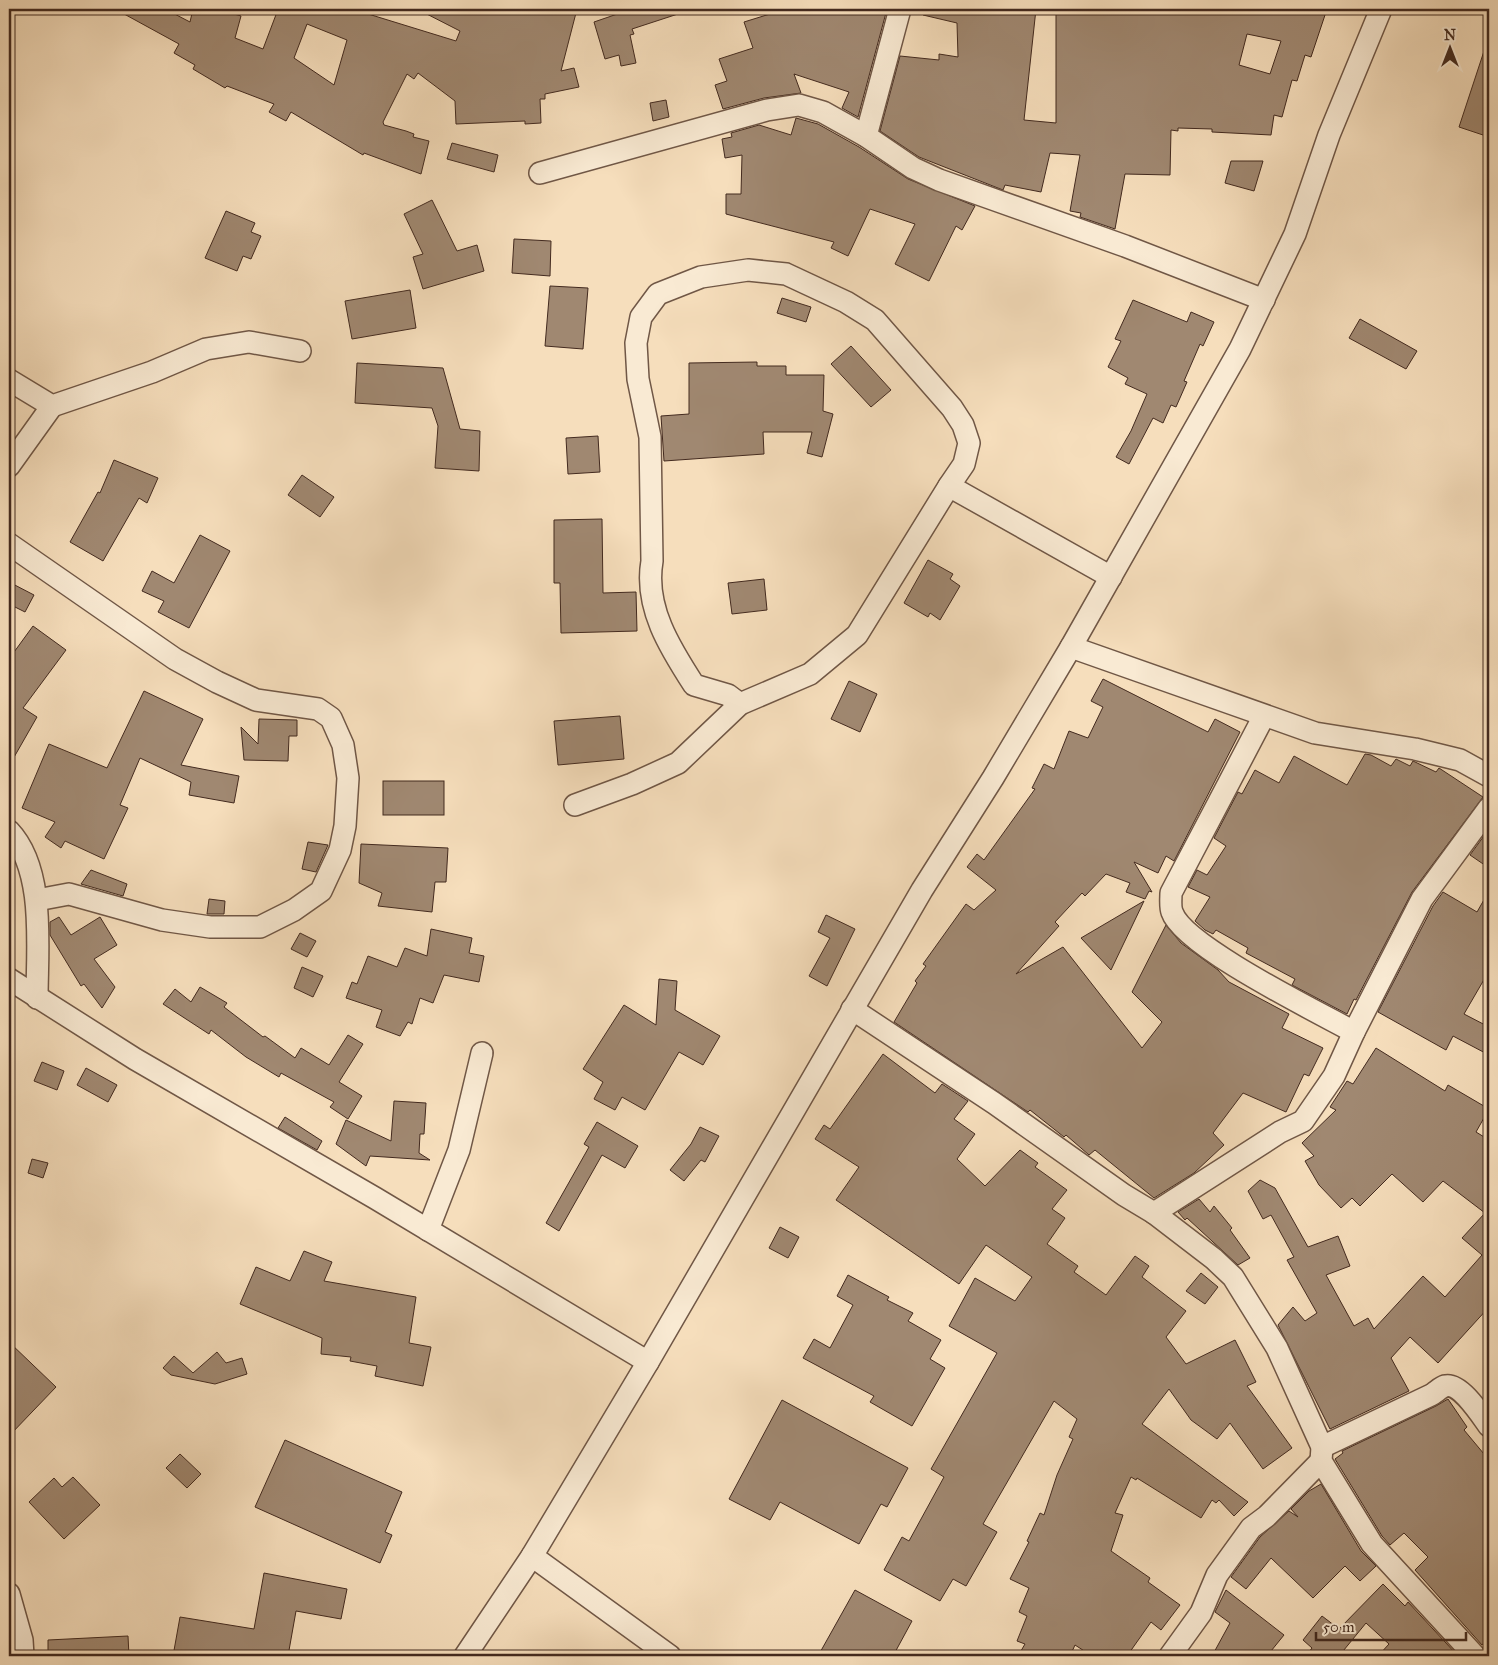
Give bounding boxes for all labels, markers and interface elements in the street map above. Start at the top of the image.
north arrow [1426,22,1476,72]
text: N [1444,27,1456,44]
scale bar [1316,1610,1466,1642]
text: 50 m [1323,1618,1355,1636]

